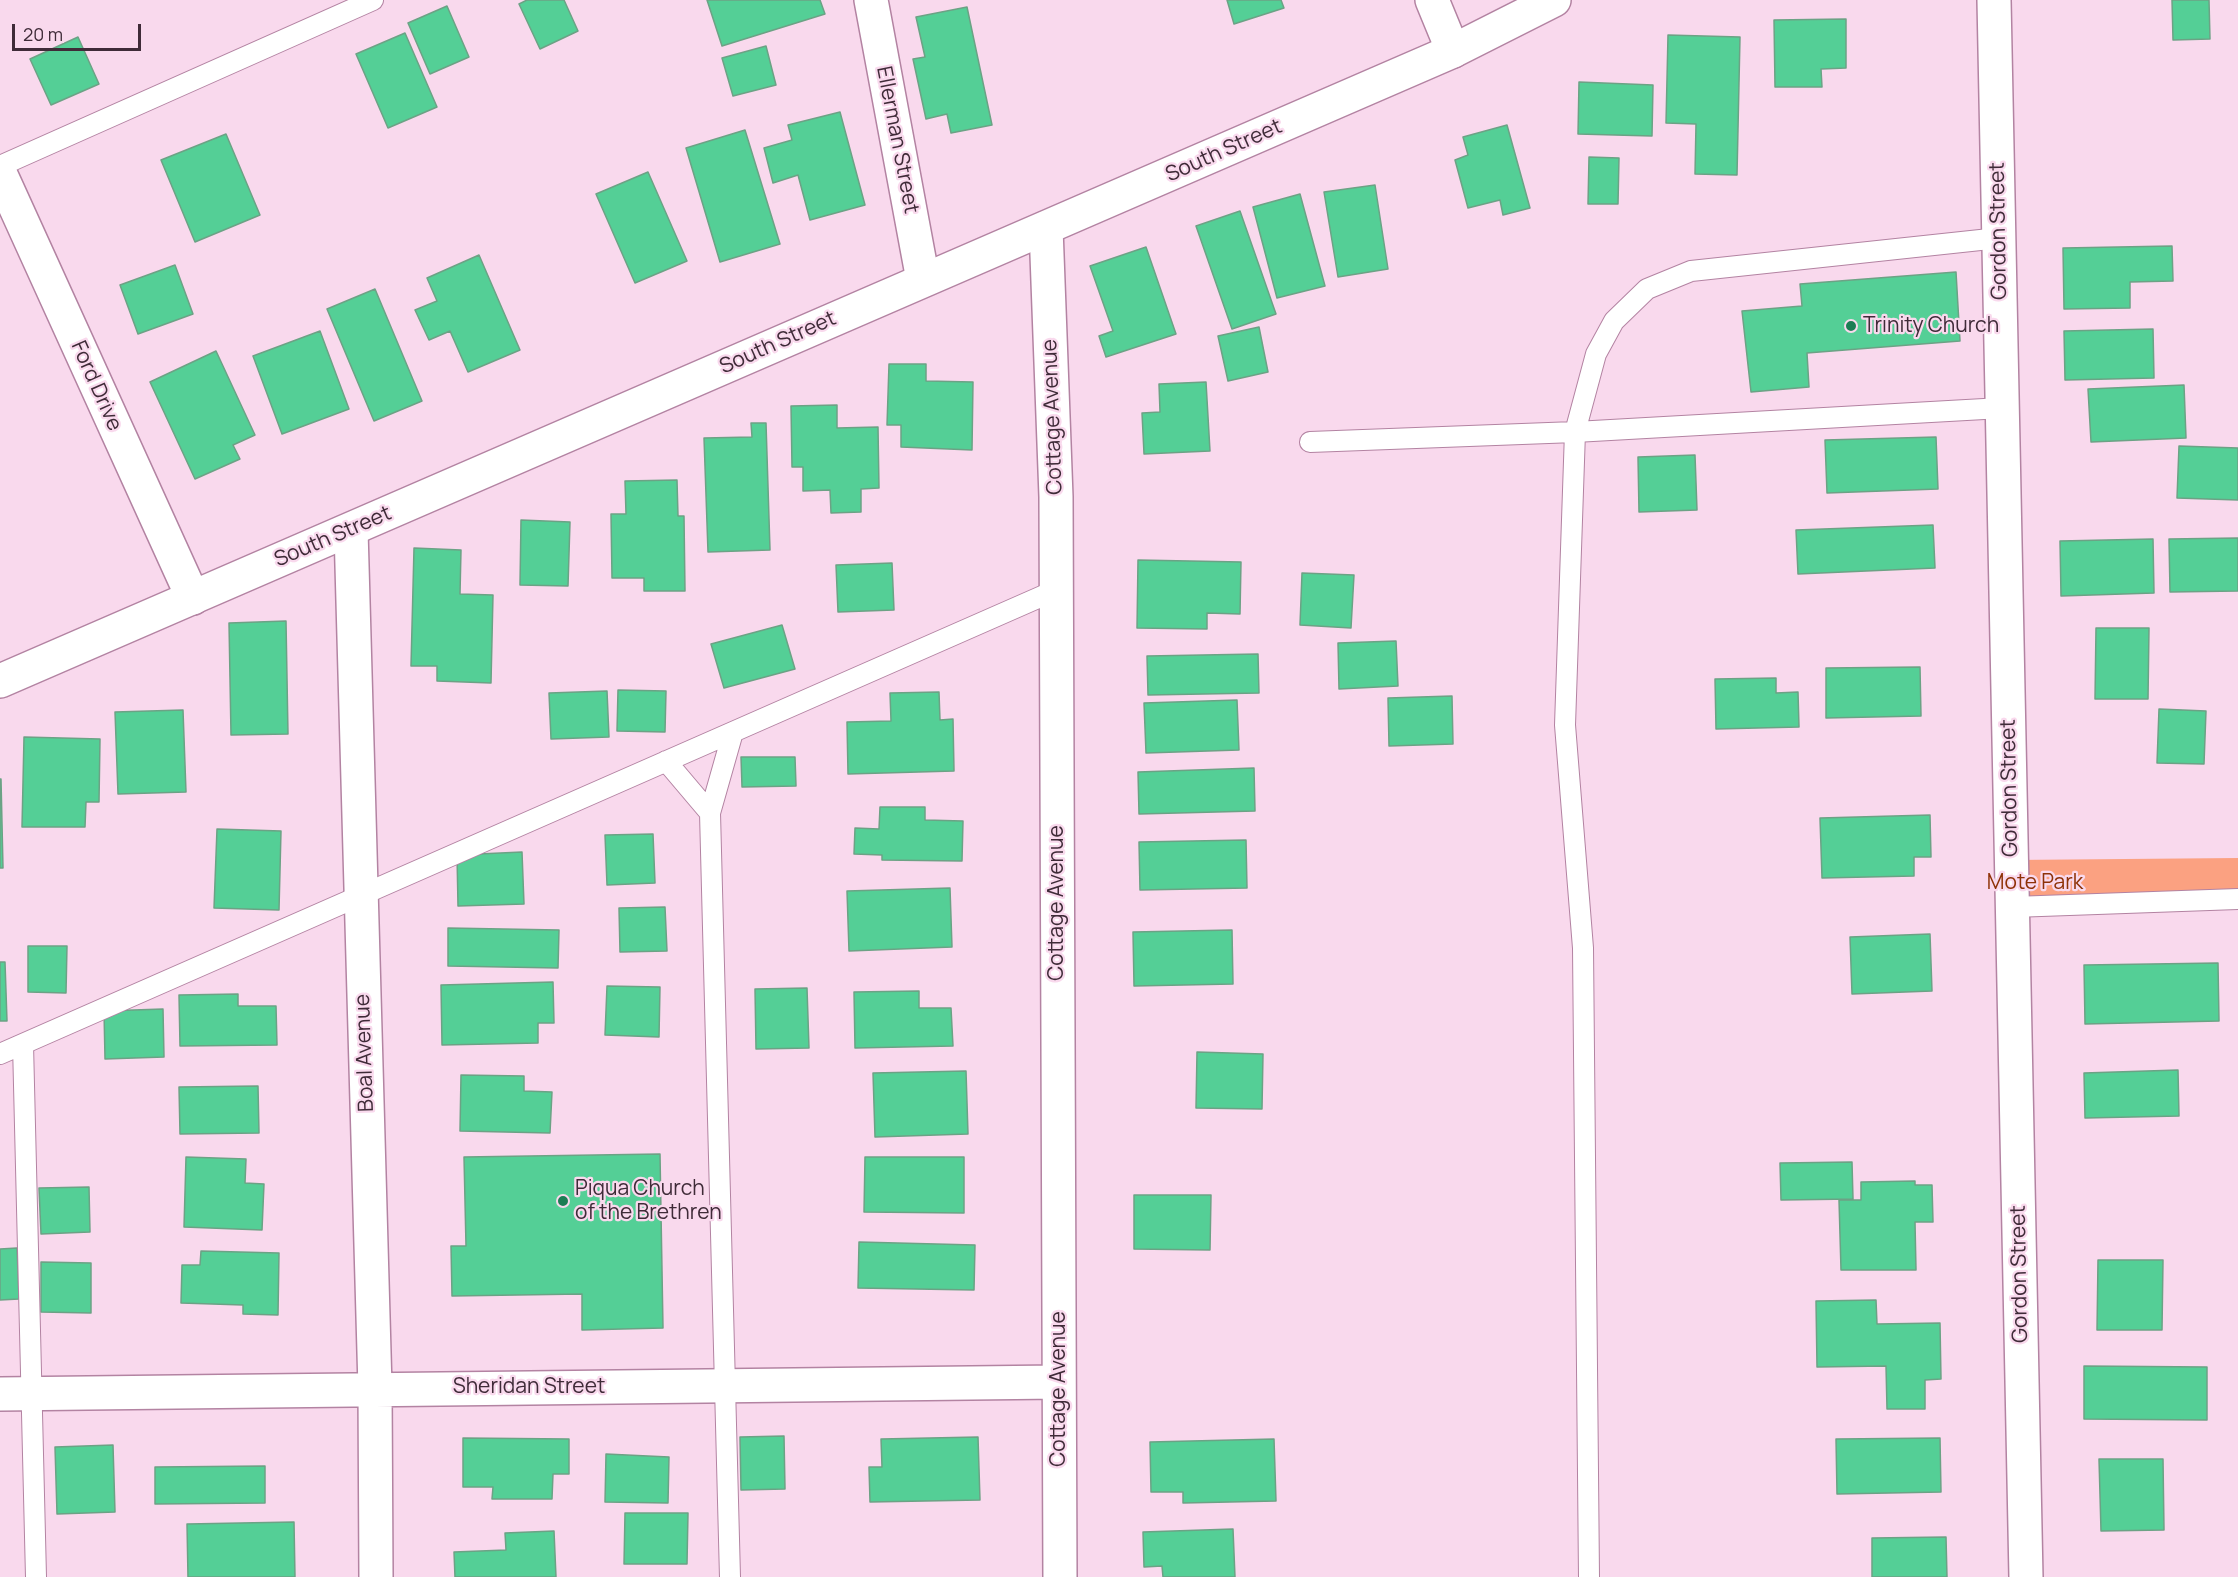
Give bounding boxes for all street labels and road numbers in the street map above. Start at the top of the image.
street label: Ellerman Street [870,64,924,216]
street label: South Street [1162,114,1286,188]
street label: Gordon Street [1985,162,2013,300]
street label: South Street [716,306,840,380]
street label: Ford Drive [65,337,127,435]
street label: Cottage Avenue [1038,339,1068,495]
street label: South Street [271,501,395,573]
street label: Gordon Street [1996,719,2024,857]
street label: Cottage Avenue [1044,825,1070,981]
street label: Boal Avenue [350,994,380,1112]
street label: Gordon Street [2006,1205,2034,1343]
street label: Cottage Avenue [1046,1311,1072,1467]
street label: Sheridan Street [453,1374,605,1400]

